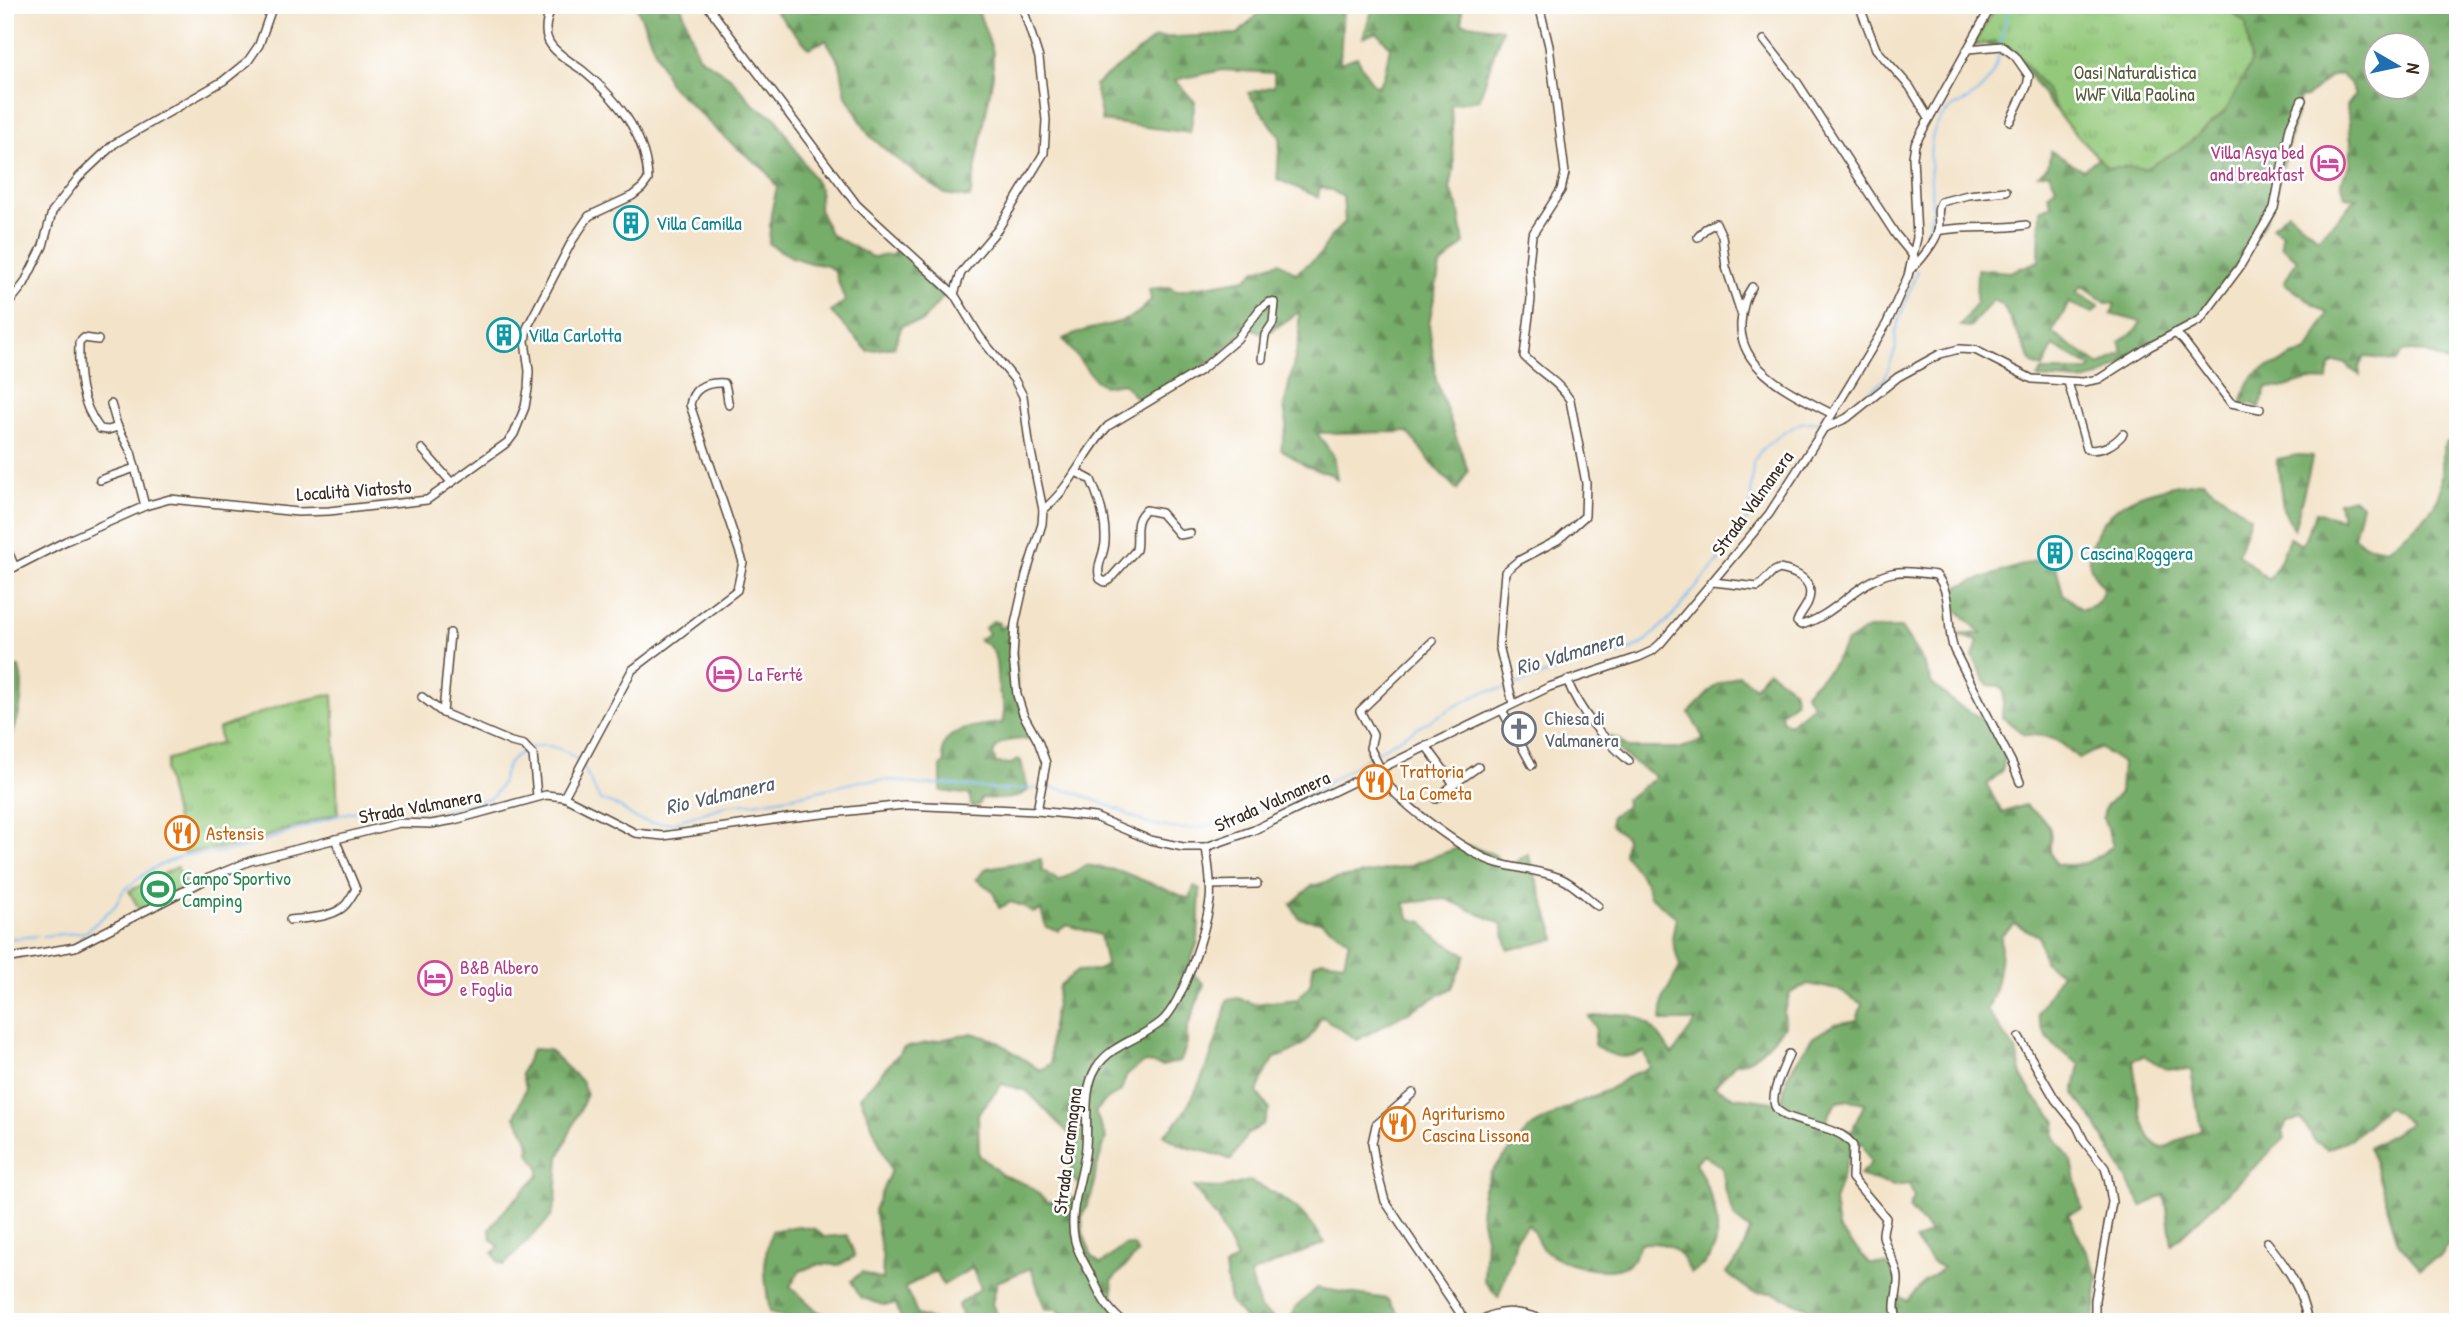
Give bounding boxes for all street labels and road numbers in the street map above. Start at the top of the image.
street label: Strada Valmanera [1705,445,1799,561]
street label: Località Viatosto [296,473,413,507]
street label: Strada Valmanera [1210,764,1334,838]
street label: Strada Valmanera [357,782,484,830]
street label: Strada Caramagna [1046,1086,1088,1215]

